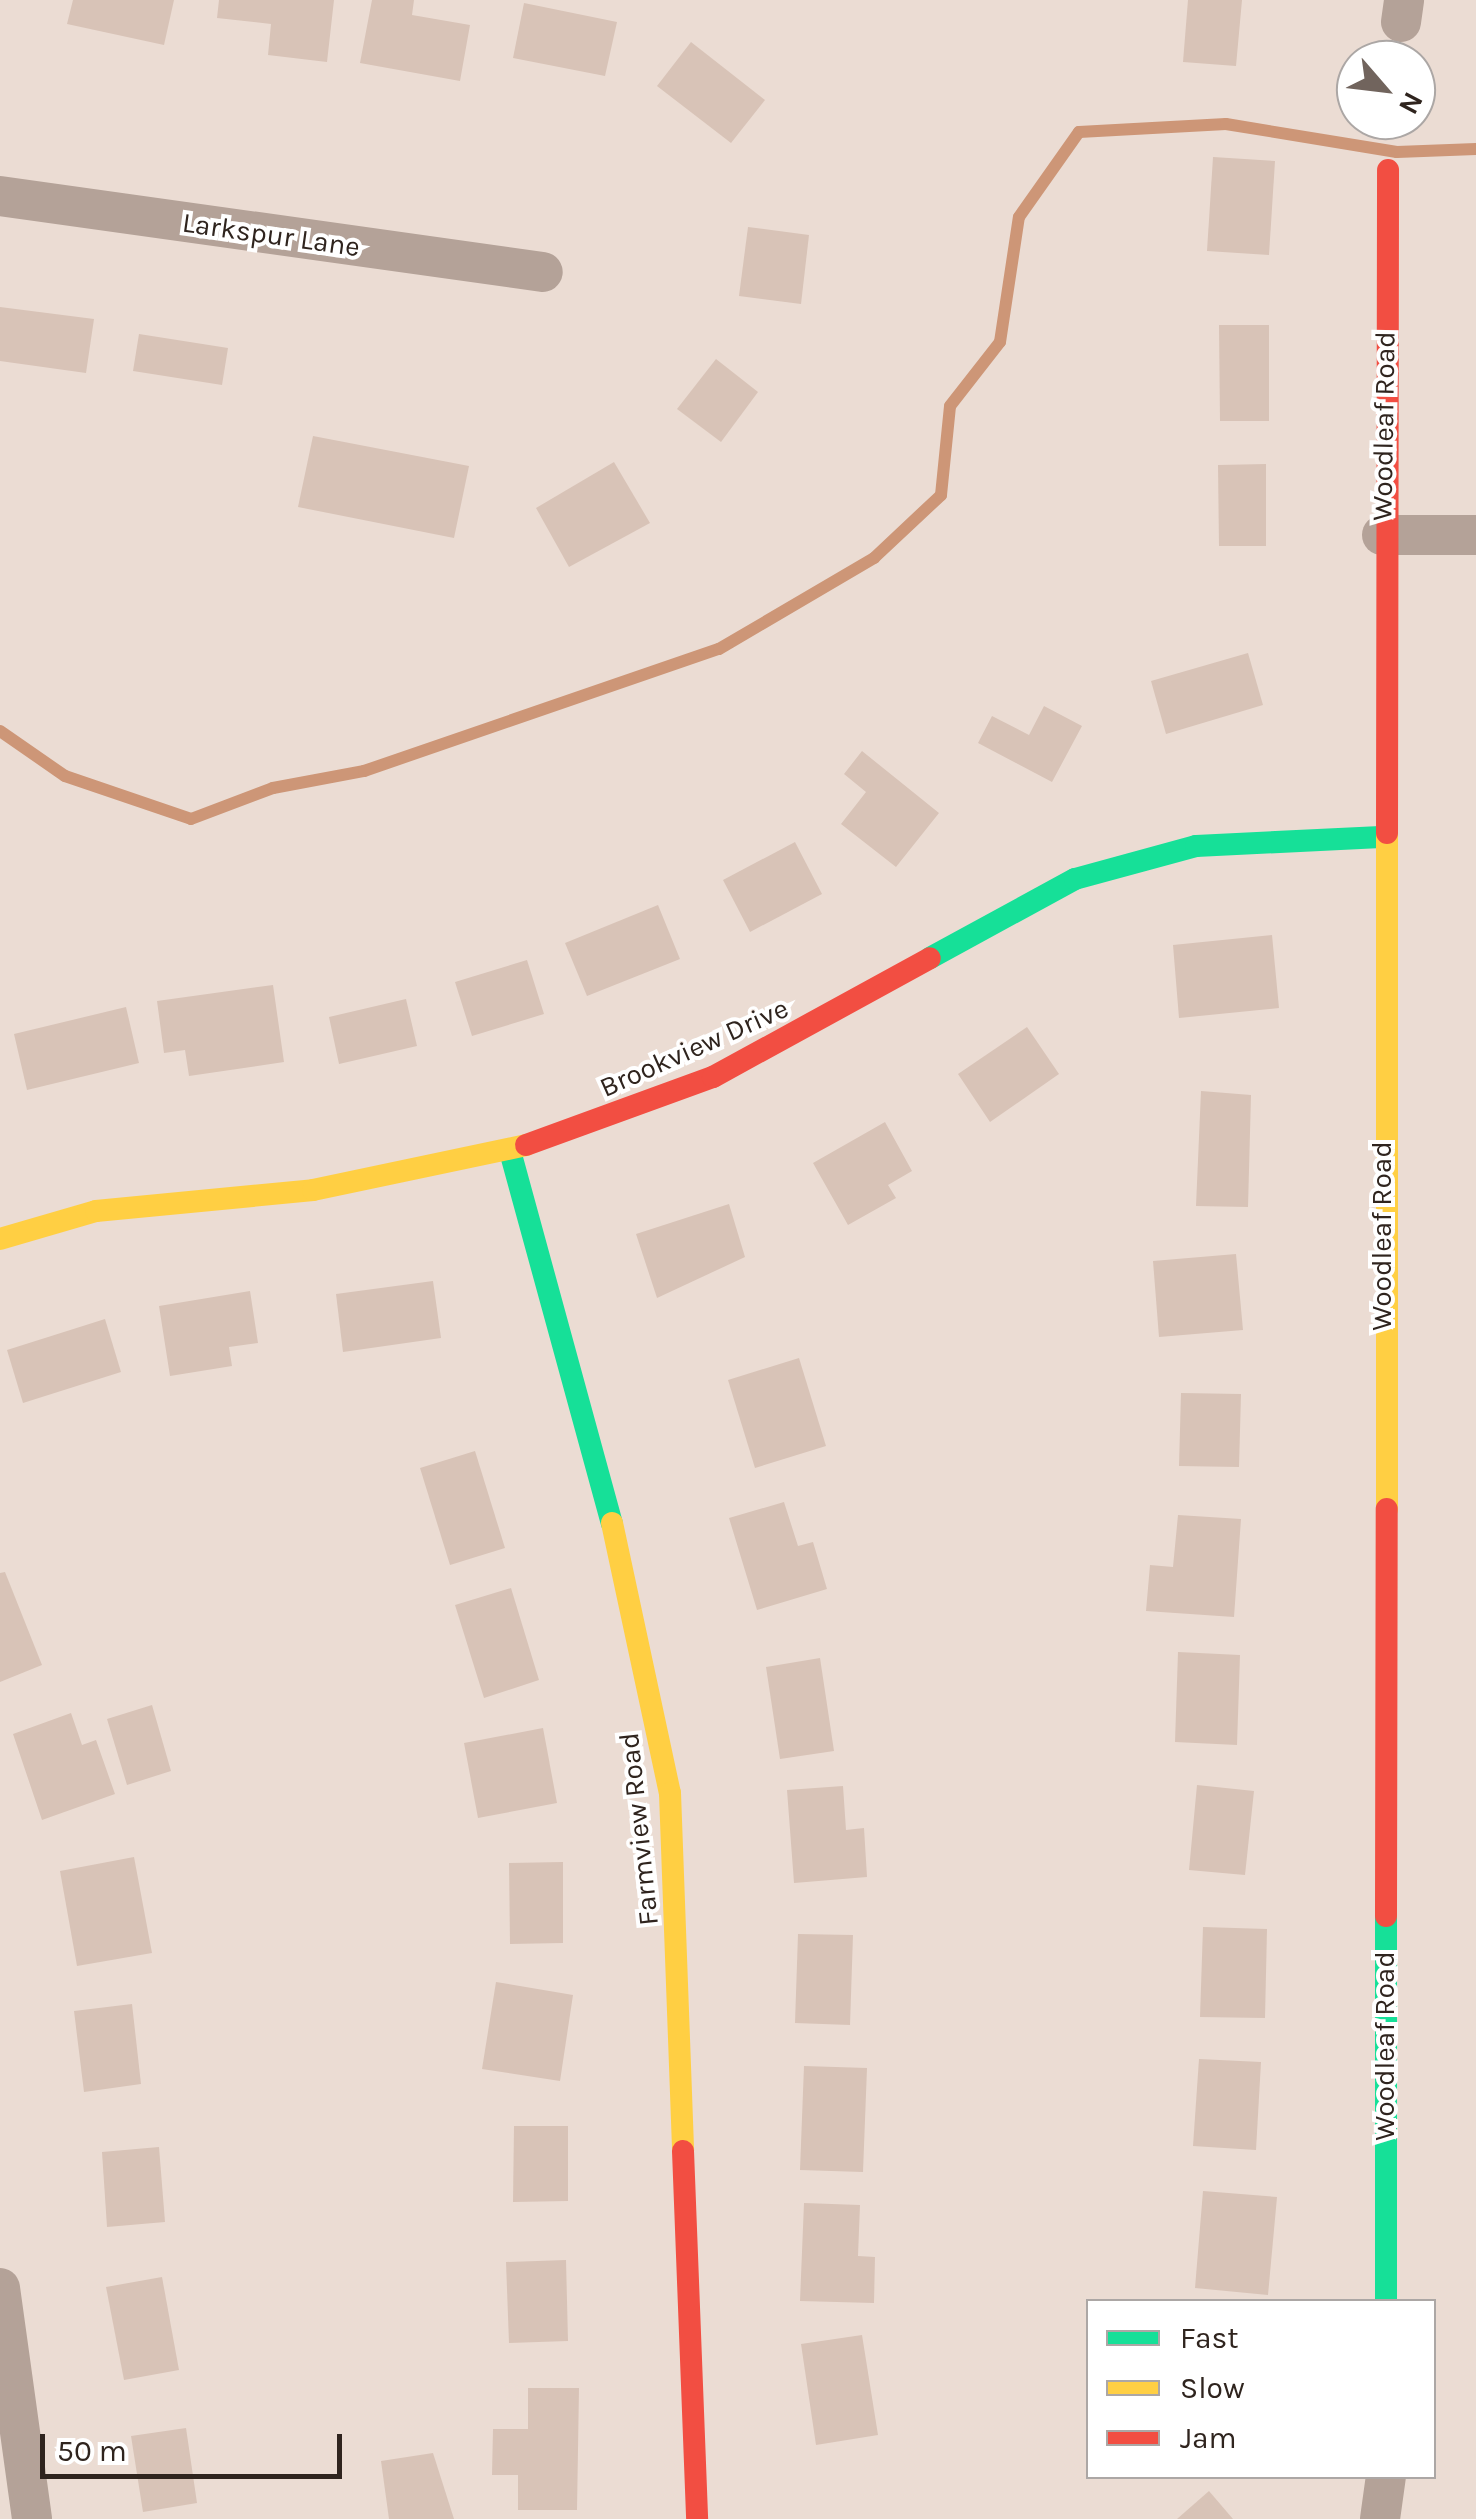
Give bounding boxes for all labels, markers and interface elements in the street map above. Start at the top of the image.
north arrow [1336,40,1436,140]
text: N [1392,87,1430,120]
street label: Larkspur Lane [180,206,362,264]
street label: Woodleaf Road [1366,331,1402,521]
street label: Brookview Drive [594,991,794,1105]
street label: Woodleaf Road [1365,1141,1399,1331]
street label: Farmview Road [612,1731,666,1927]
street label: Woodleaf Road [1368,1951,1402,2141]
legend [1086,2299,1436,2479]
text: Fast [1180,2320,1239,2356]
text: Slow [1180,2370,1245,2406]
scale bar [45,2414,348,2476]
text: Jam [1180,2420,1237,2456]
text: 50 m [57,2433,127,2469]

